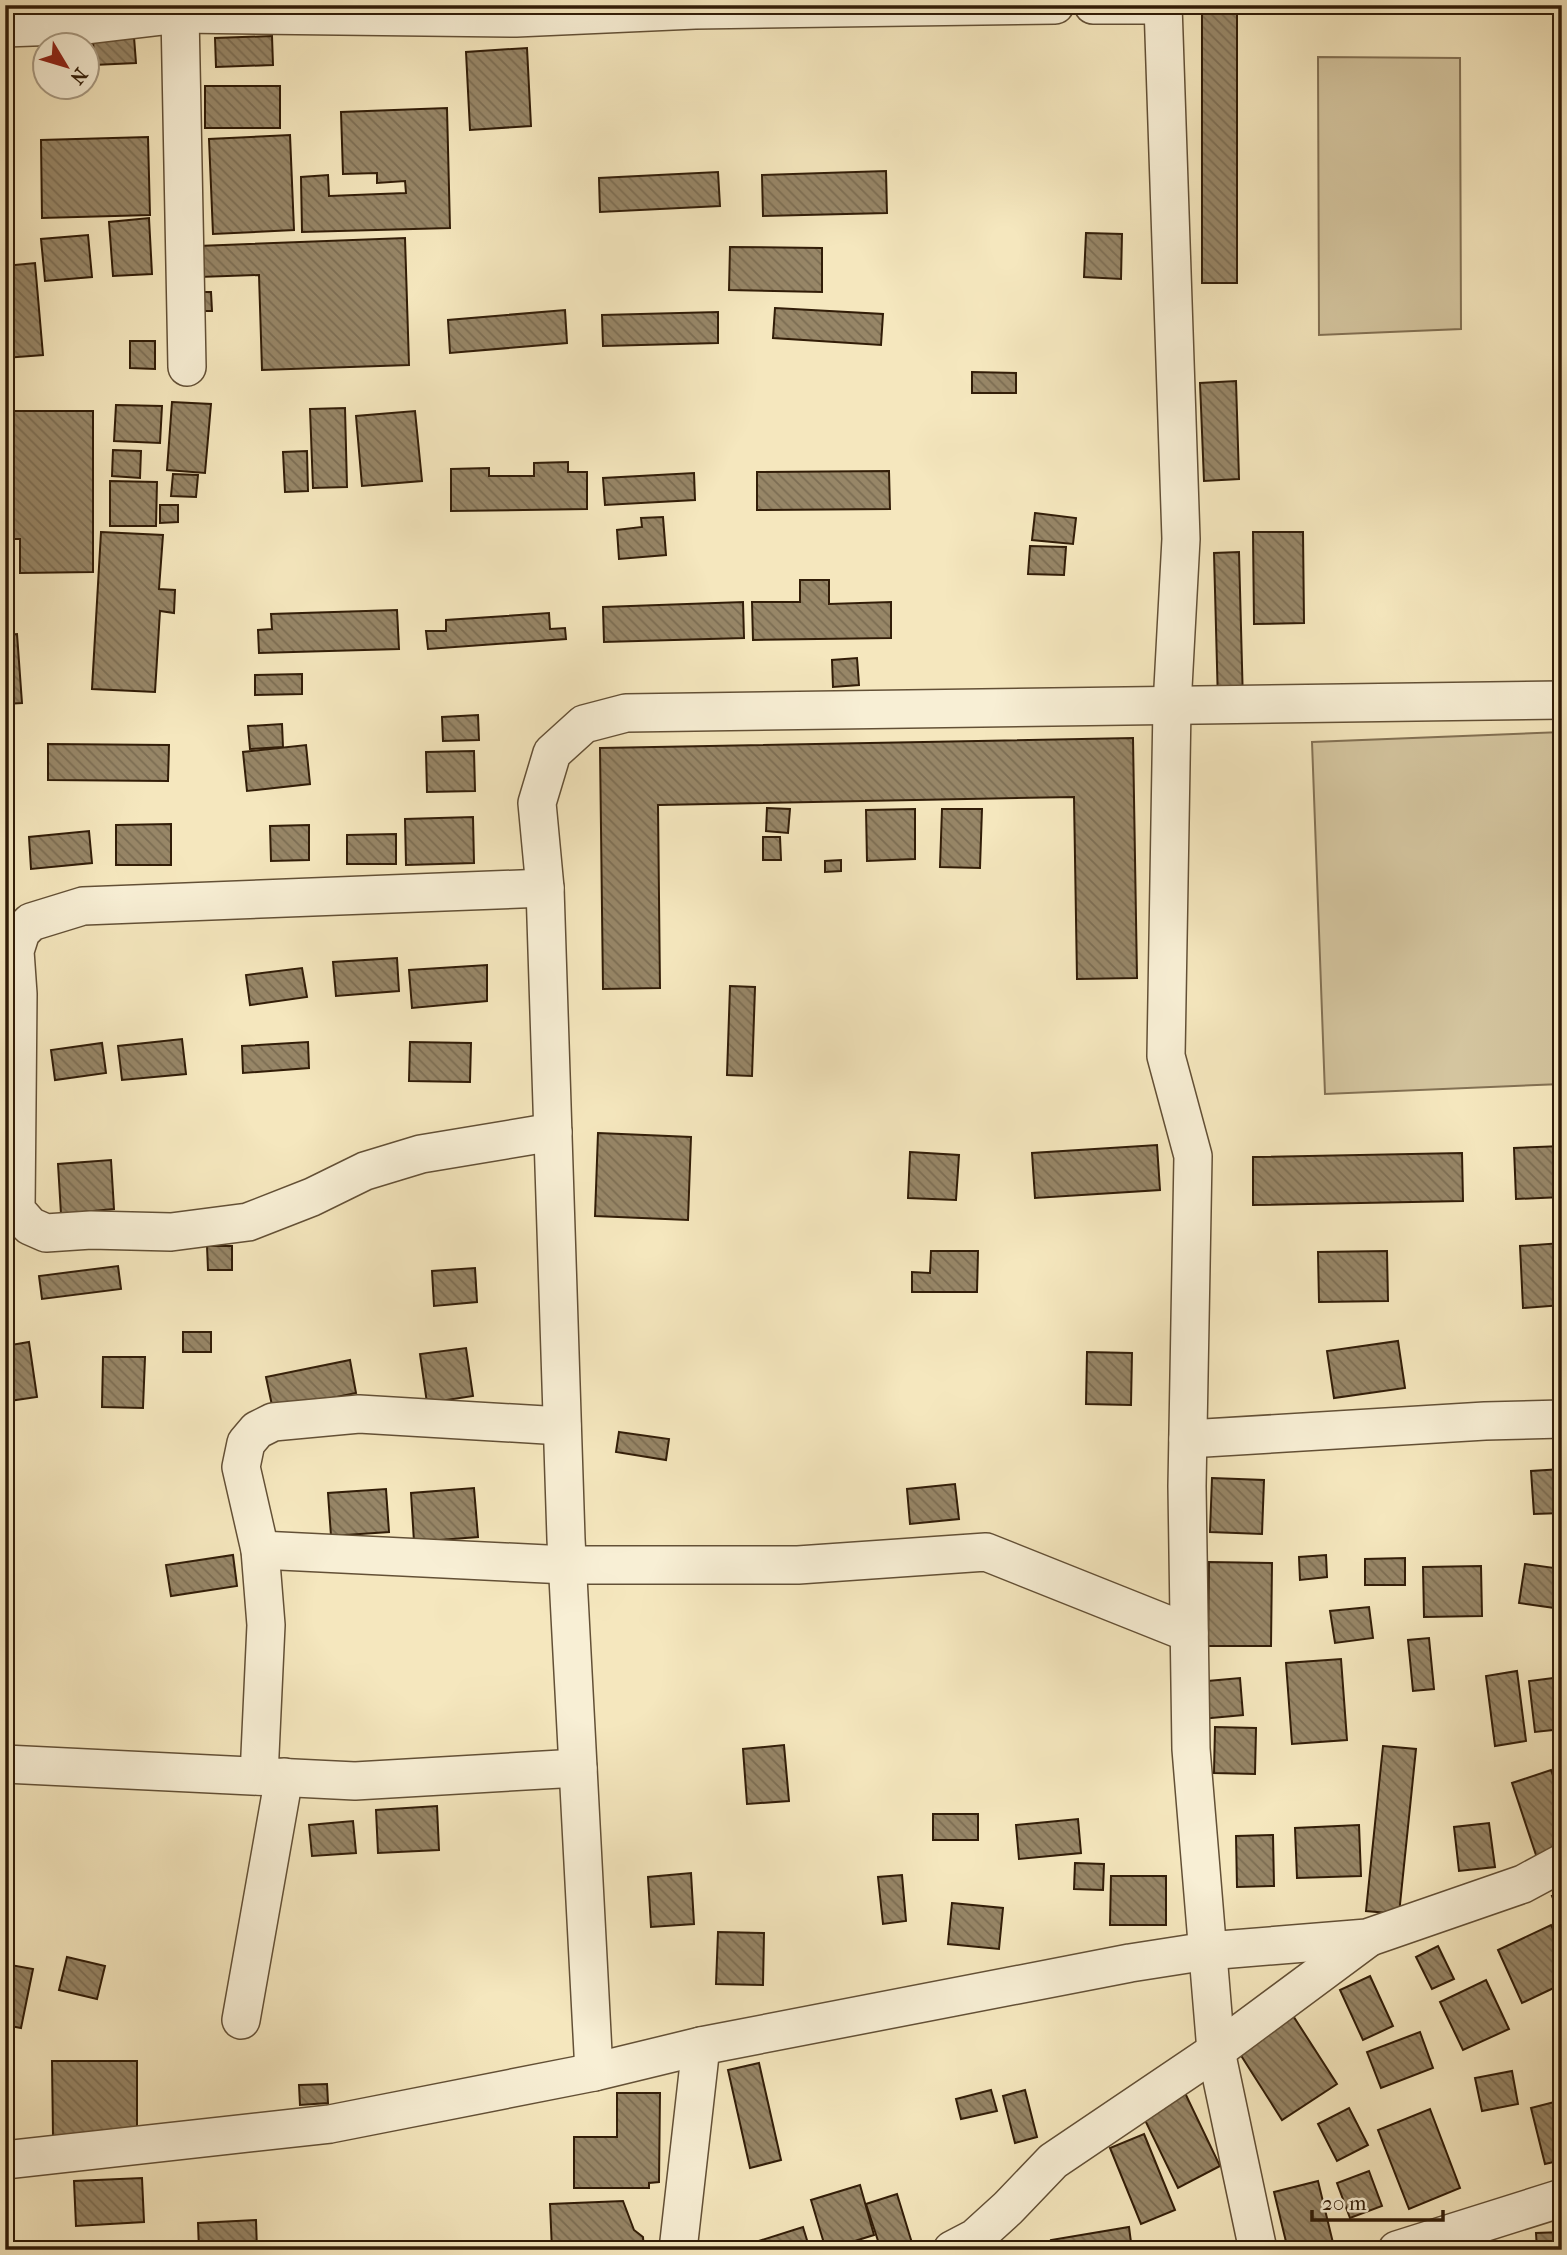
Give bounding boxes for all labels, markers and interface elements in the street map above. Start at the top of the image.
north arrow [32,32,102,102]
text: N [65,63,92,89]
scale bar [1312,2178,1443,2222]
text: 20 m [1322,2191,1367,2215]

